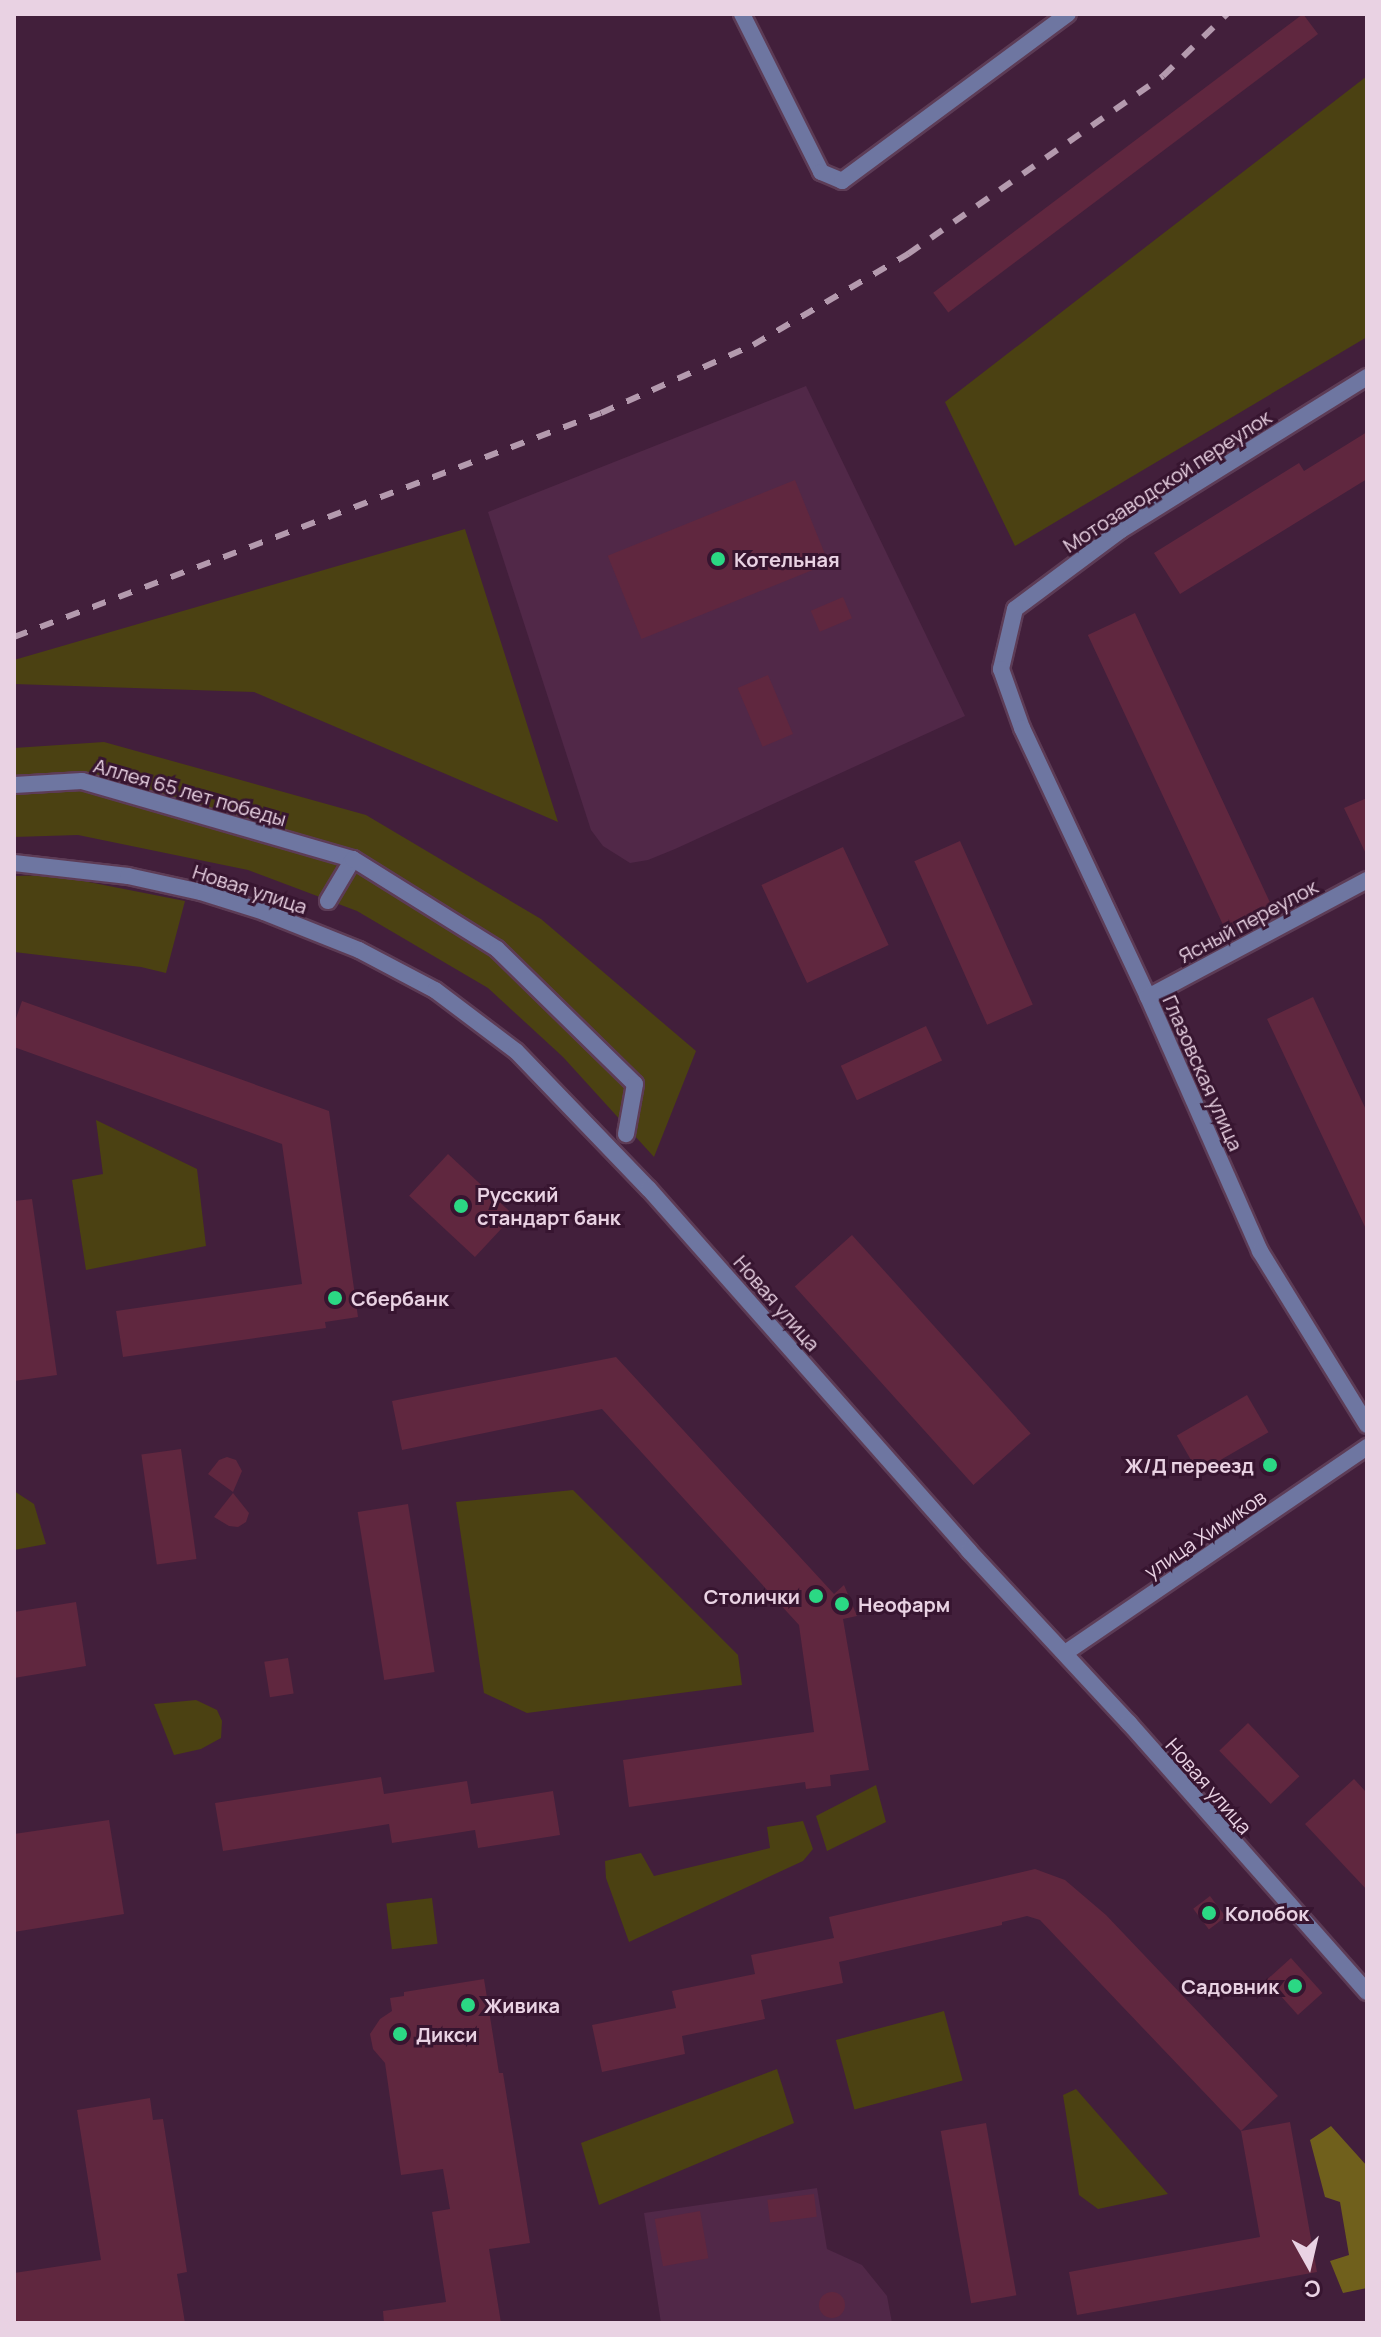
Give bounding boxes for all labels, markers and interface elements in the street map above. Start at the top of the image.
street label: Мотозаводской переулок [1058,405,1276,557]
place label: Котельная [734,547,840,571]
marker: Котельная [709,550,727,568]
street label: Аллея 65 лет победы [91,753,289,831]
street label: Новая улица [190,859,310,919]
street label: Ясный переулок [1174,874,1322,968]
street label: Глазовская улица [1158,991,1248,1155]
place label: Русский стандарт банк [477,1182,621,1229]
marker: Русский стандарт банк [452,1197,470,1215]
street label: Новая улица [729,1250,825,1356]
place label: Сбербанк [351,1286,449,1310]
marker: Сбербанк [326,1289,344,1307]
place label: Ж/Д переезд [1125,1453,1254,1477]
marker: Ж/Д переезд [1261,1456,1279,1474]
street label: улица Химиков [1140,1484,1270,1584]
place label: Столички [704,1584,800,1608]
marker: Столички [807,1587,825,1605]
place label: Неофарм [858,1592,950,1616]
marker: Неофарм [833,1595,851,1613]
street label: Новая улица [1161,1733,1257,1839]
place label: Колобок [1225,1901,1309,1925]
marker: Колобок [1200,1904,1218,1922]
place label: Садовник [1181,1974,1279,1998]
marker: Садовник [1286,1977,1304,1995]
place label: Живика [484,1993,560,2017]
marker: Живика [459,1996,477,2014]
place label: Дикси [416,2022,477,2046]
marker: Дикси [391,2025,409,2043]
north arrow [1269,2225,1349,2305]
text: С [1302,2273,1322,2305]

